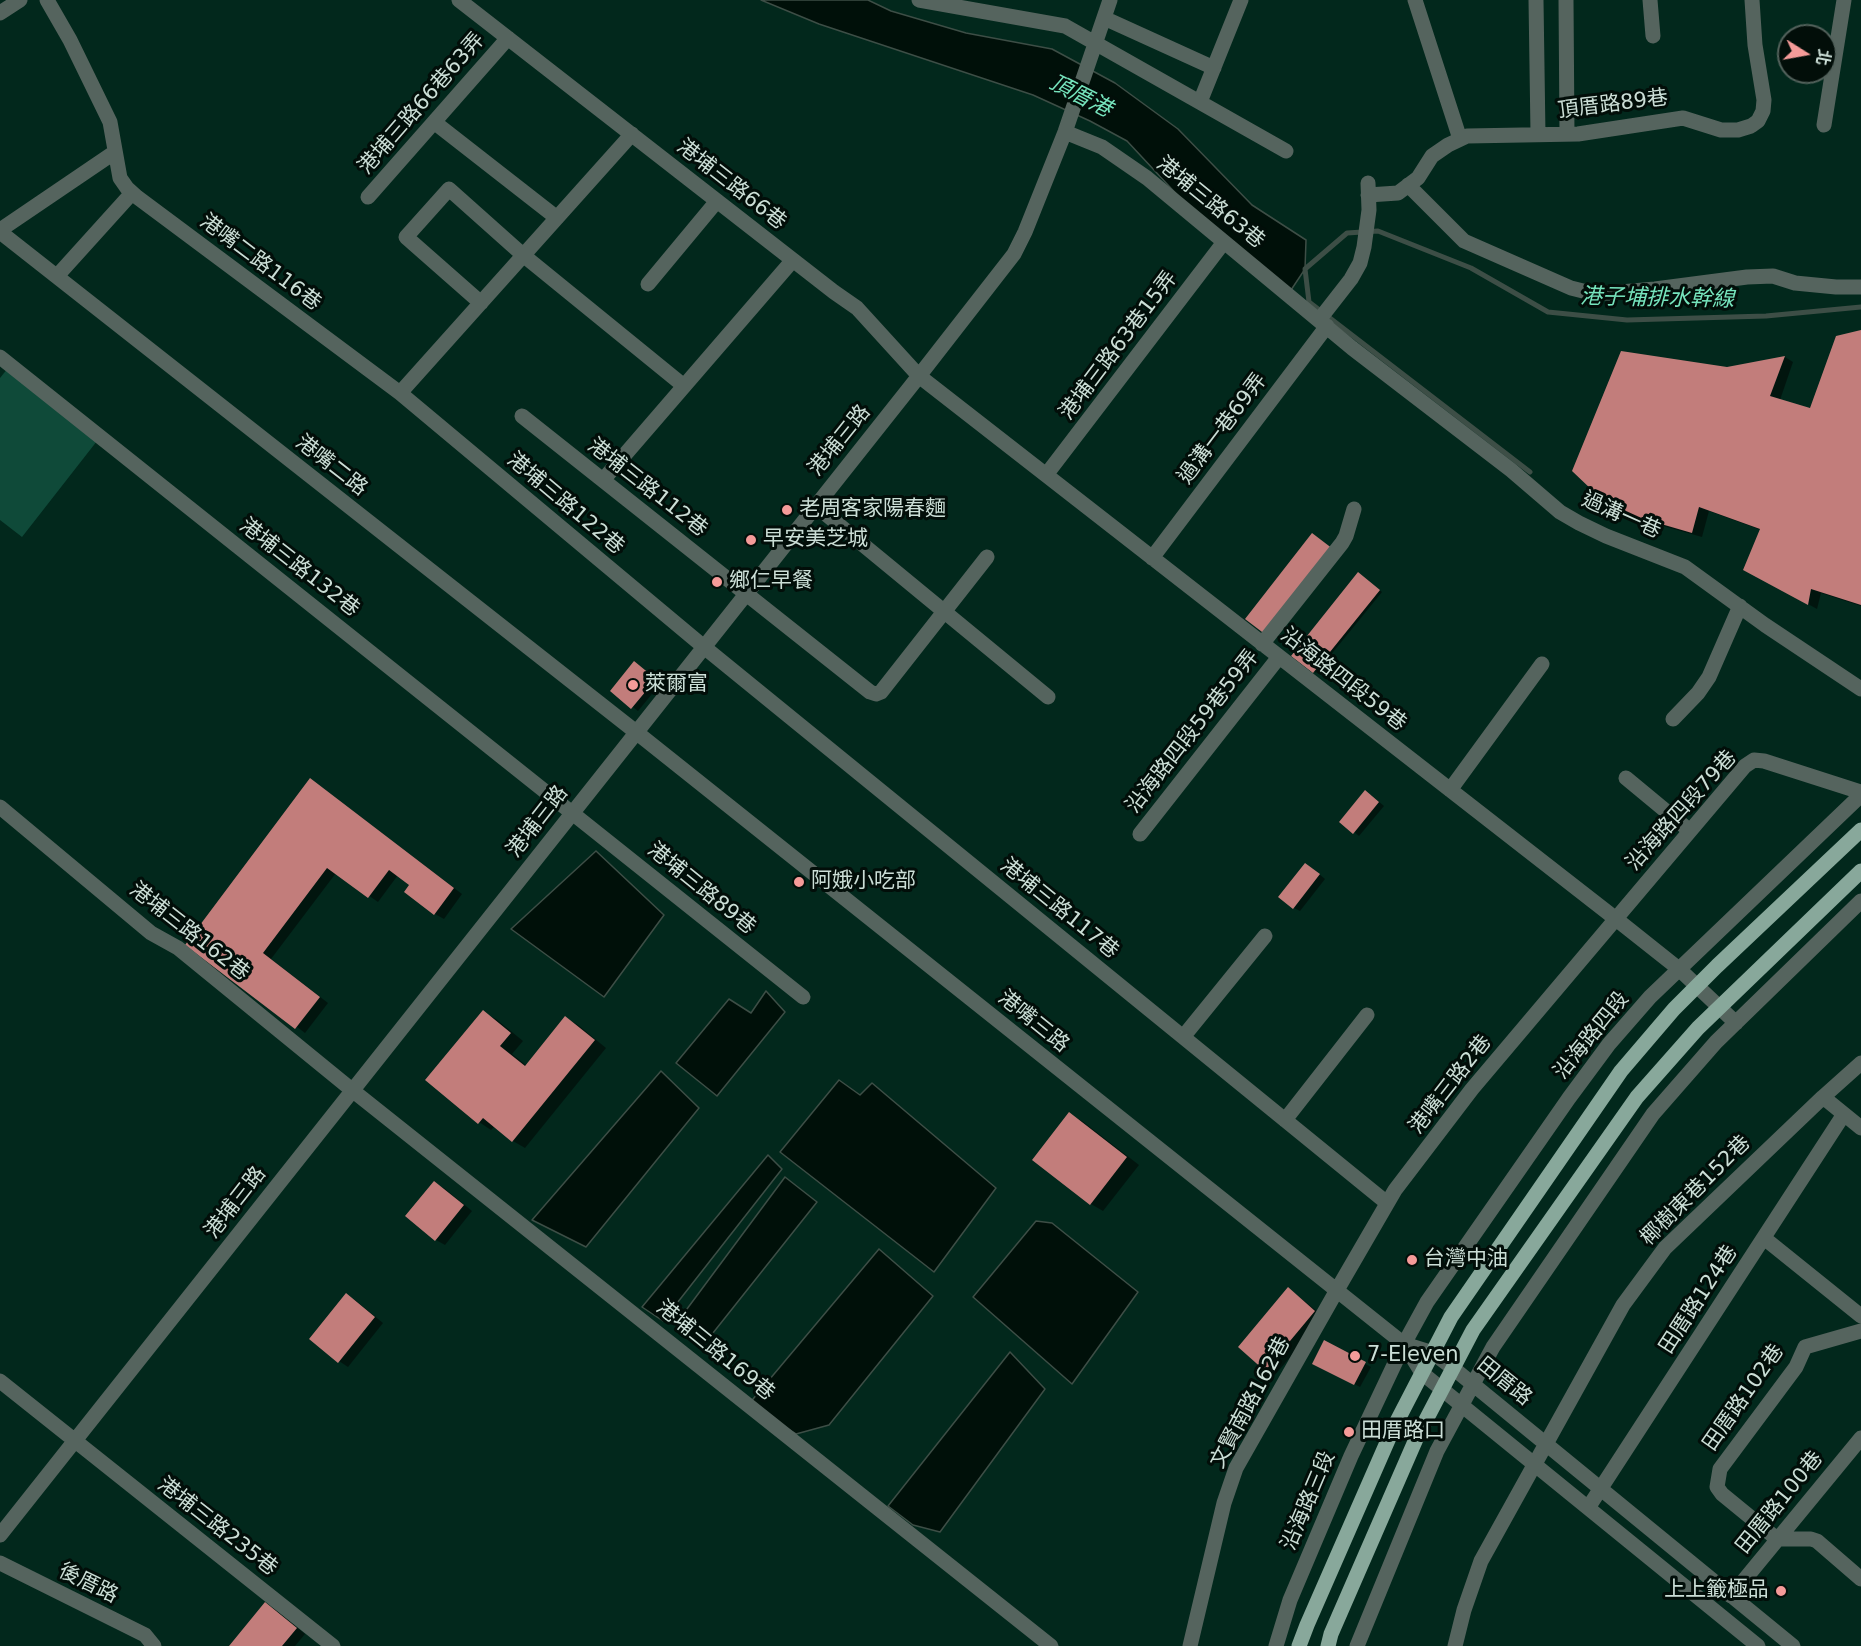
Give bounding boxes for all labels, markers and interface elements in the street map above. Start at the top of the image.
north arrow [1777,24,1837,84]
street label: 港埔三路66巷63弄 [354,28,490,180]
text: 北 [1812,47,1834,67]
water label: 頂厝港 [1045,70,1115,124]
street label: 頂厝路89巷 [1557,86,1669,124]
street label: 港埔三路66巷 [671,135,791,235]
street label: 港埔三路63巷 [1151,152,1269,254]
street label: 港嘴二路116巷 [194,209,326,317]
street label: 港埔三路63巷15弄 [1055,267,1183,425]
water label: 港子埔排水幹線 [1580,284,1734,314]
street label: 過溝一巷69弄 [1173,369,1273,489]
street label: 港埔三路 [804,400,876,482]
street label: 港嘴二路 [290,430,372,502]
street label: 港埔三路112巷 [582,433,712,543]
street label: 港埔三路122巷 [501,448,629,560]
street label: 過溝一巷 [1578,487,1664,545]
place label: 老周客家陽春麵 [799,497,946,523]
marker: 老周客家陽春麵 [780,503,794,517]
street label: 港埔三路132巷 [234,513,364,623]
place label: 早安美芝城 [763,527,868,553]
marker: 早安美芝城 [744,533,758,547]
place label: 鄉仁早餐 [729,569,813,595]
marker: 鄉仁早餐 [710,575,724,589]
street label: 沿海路四段59巷 [1275,623,1411,737]
street label: 沿海路四段59巷59弄 [1121,645,1265,819]
place label: 萊爾富 [645,672,708,698]
marker: 萊爾富 [626,678,640,692]
street label: 沿海路四段79巷 [1622,746,1742,876]
street label: 港埔三路 [502,781,574,863]
street label: 港埔三路89巷 [642,838,760,940]
street label: 港埔三路117巷 [995,854,1123,964]
place label: 阿娥小吃部 [811,869,916,895]
marker: 阿娥小吃部 [792,875,806,889]
street label: 港埔三路162巷 [124,877,254,987]
street label: 港嘴三路 [992,986,1074,1058]
street label: 沿海路四段 [1549,987,1635,1085]
street label: 港嘴三路2巷 [1405,1031,1497,1139]
street label: 椰樹東巷152巷 [1636,1131,1756,1251]
street label: 港埔三路 [200,1162,272,1244]
street label: 田厝路124巷 [1655,1241,1743,1359]
place label: 台灣中油 [1424,1247,1508,1273]
marker: 台灣中油 [1405,1253,1419,1267]
street label: 港埔三路169巷 [651,1296,779,1406]
street label: 文賢南路162巷 [1206,1333,1296,1473]
street label: 田厝路102巷 [1698,1340,1790,1456]
place label: 7-Eleven [1367,1343,1459,1369]
marker: 7-Eleven [1348,1349,1362,1363]
street label: 田厝路 [1472,1352,1536,1412]
place label: 田厝路口 [1361,1419,1445,1445]
marker: 田厝路口 [1342,1425,1356,1439]
street label: 田厝路100巷 [1731,1447,1829,1559]
street label: 沿海路三段 [1277,1448,1341,1554]
street label: 港埔三路235巷 [152,1472,282,1582]
street label: 後厝路 [54,1559,122,1609]
place label: 上上籤極品 [1664,1578,1769,1604]
marker: 上上籤極品 [1774,1584,1788,1598]

